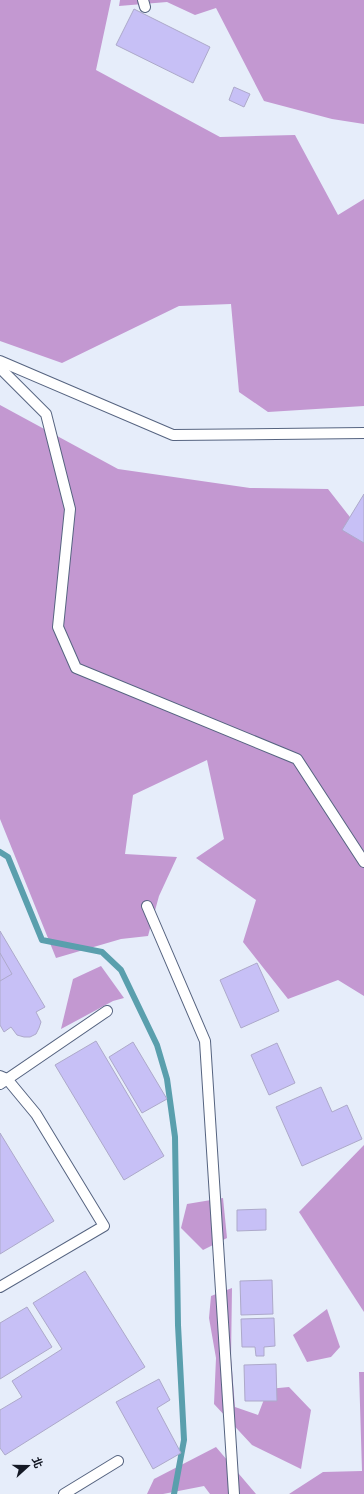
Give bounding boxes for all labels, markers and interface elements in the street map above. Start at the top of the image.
north arrow [8,1446,48,1486]
text: 北 [29,1455,46,1470]

